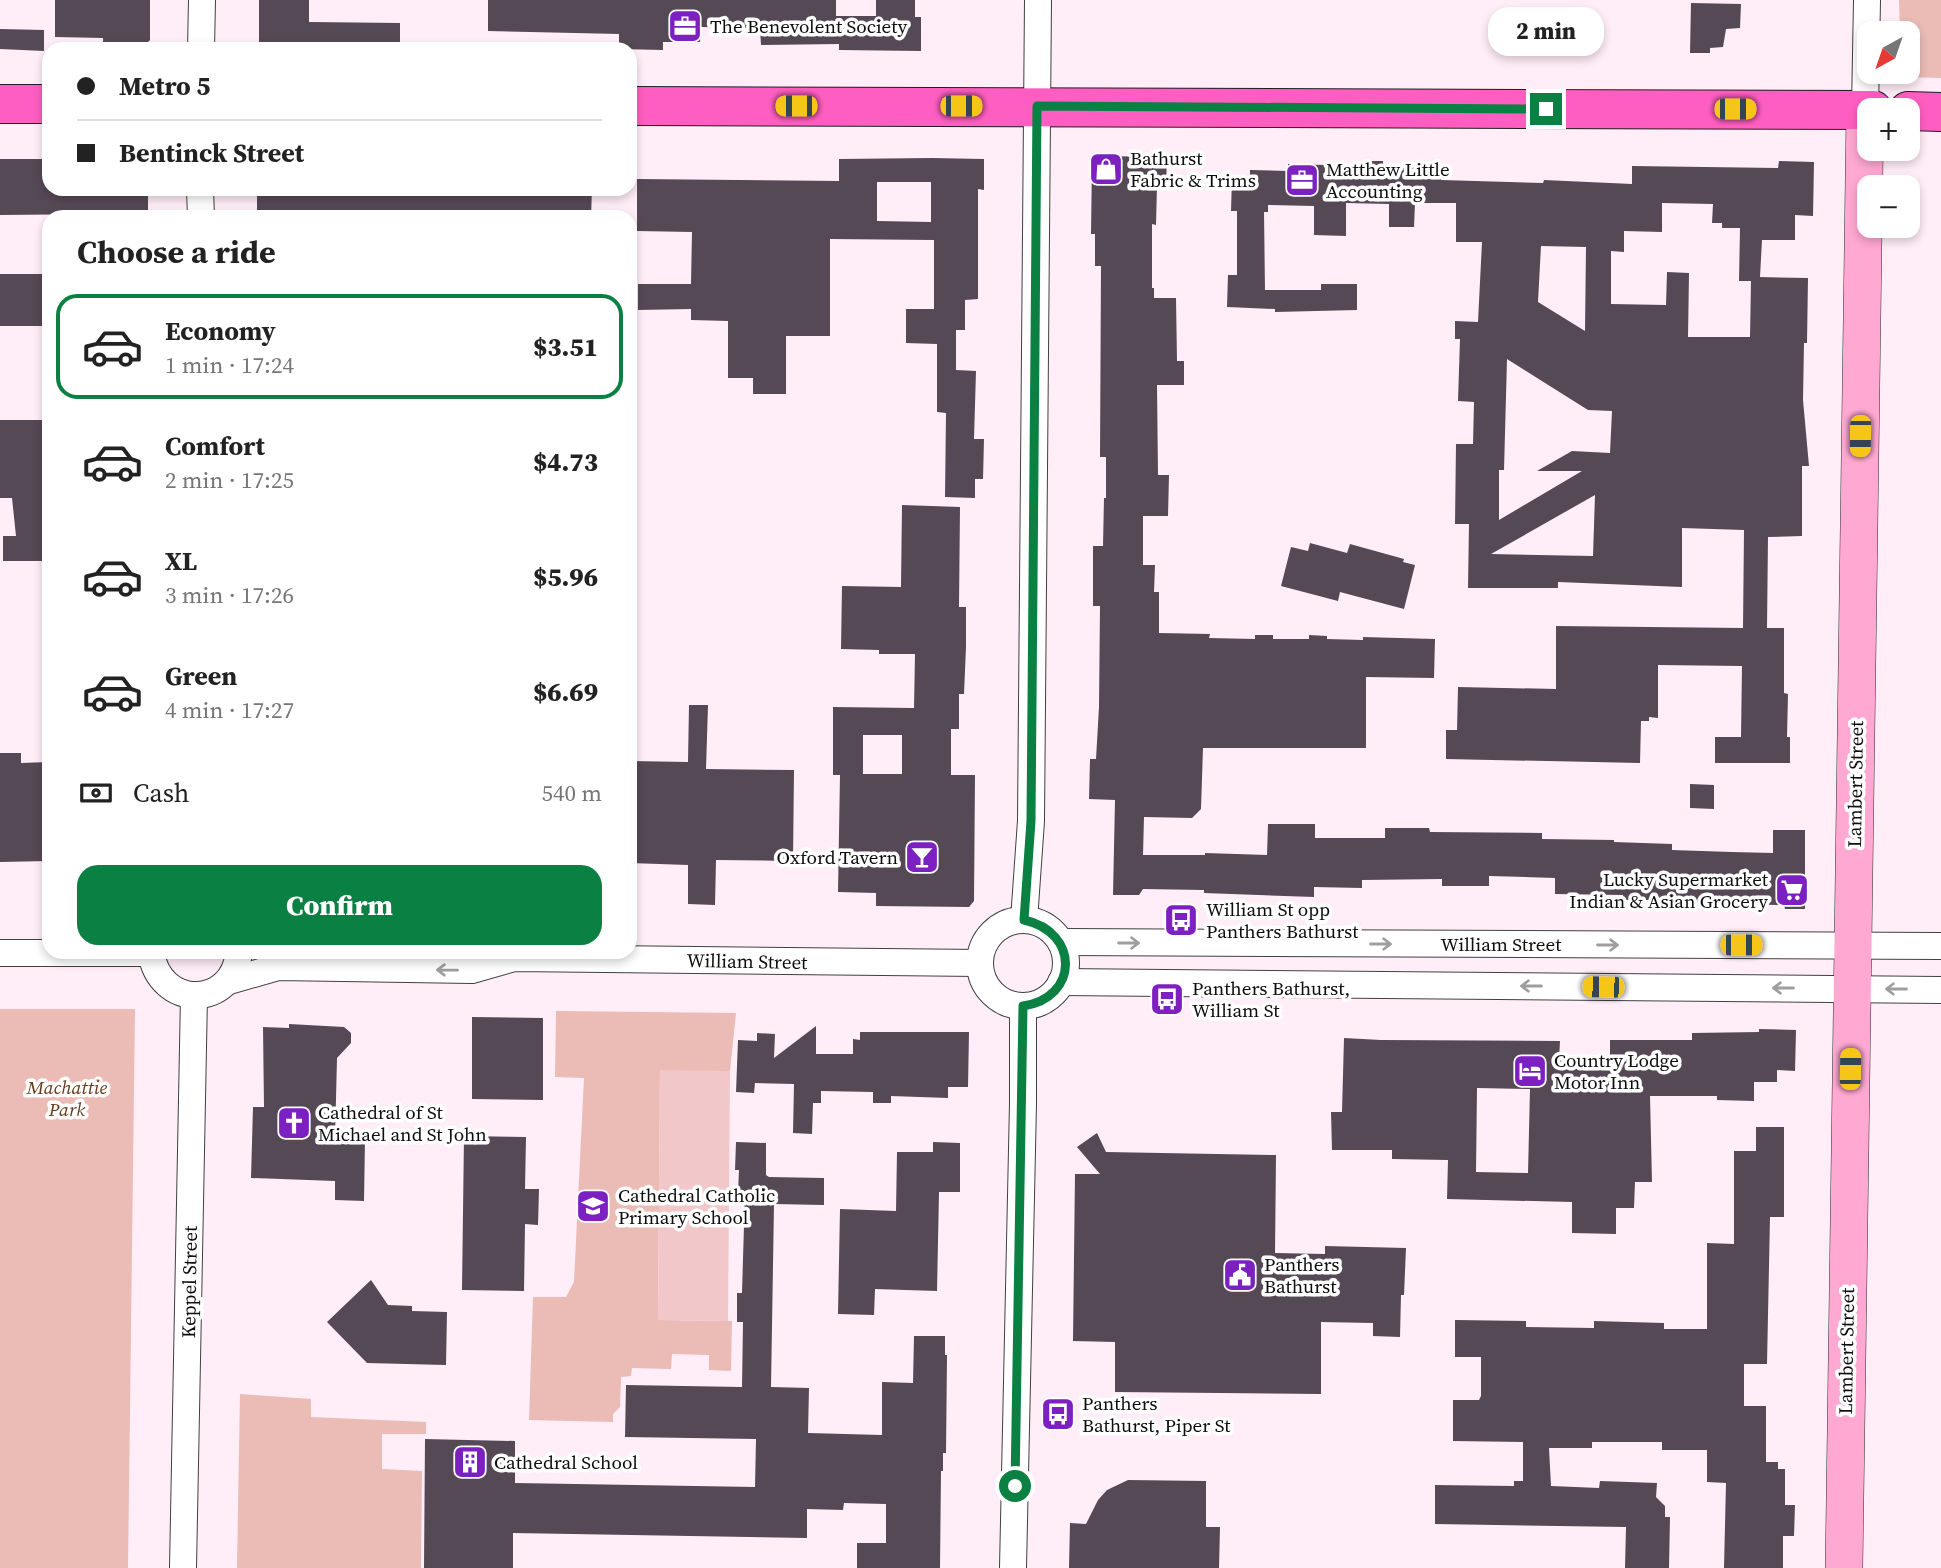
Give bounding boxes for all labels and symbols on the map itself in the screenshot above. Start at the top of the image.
office icon: The Benevolent Society [666,7,704,45]
callout: 2 min [1488,7,1604,56]
place label: The Benevolent Society [710,13,907,39]
north arrow [1857,21,1920,84]
route end [1530,93,1562,125]
car [776,96,818,117]
car [941,96,983,117]
car [1715,99,1757,120]
place label: Bathurst Fabric & Trims [1130,145,1256,193]
shop icon: Bathurst Fabric & Trims [1087,150,1125,188]
place label: Matthew Little Accounting [1326,156,1450,204]
office icon: Matthew Little Accounting [1283,161,1321,199]
car [1850,415,1871,457]
street label: Lambert Street [1841,720,1869,848]
bar icon: Oxford Tavern [903,838,941,876]
place label: Oxford Tavern [777,844,898,870]
place label: Lucky Supermarket Indian & Asian Grocery [1569,866,1769,914]
supermarket icon: Lucky Supermarket Indian & Asian Grocery [1773,871,1811,909]
place label: William St opp Panthers Bathurst [1206,896,1359,944]
bus stop icon: William St opp Panthers Bathurst [1162,901,1200,939]
street label: William Street [1441,931,1562,957]
car [1721,935,1763,956]
one-way arrow [1117,936,1140,950]
one-way arrow [1369,937,1392,951]
one-way arrow [1597,938,1620,951]
street label: William Street [686,947,808,975]
one-way arrow [436,963,459,977]
place label: Panthers Bathurst, William St [1192,975,1350,1023]
car [1582,976,1625,998]
one-way arrow [1520,979,1543,993]
bus stop icon: Panthers Bathurst, William St [1148,980,1186,1018]
one-way arrow [1772,981,1795,995]
one-way arrow [1885,982,1908,996]
place label: Country Lodge Motor Inn [1554,1047,1679,1095]
car [1840,1048,1861,1090]
hotel icon: Country Lodge Motor Inn [1511,1052,1549,1090]
park label: Machattie Park [26,1074,108,1122]
place label: Cathedral of St Michael and St John [318,1099,487,1147]
church icon: Cathedral of St Michael and St John [275,1104,313,1142]
place label: Cathedral Catholic Primary School [618,1182,775,1230]
school or university icon: Cathedral Catholic Primary School [574,1187,612,1225]
street label: Keppel Street [175,1225,203,1338]
place label: Panthers Bathurst [1264,1251,1340,1299]
public building icon: Panthers Bathurst [1221,1256,1259,1294]
street label: Lambert Street [1832,1287,1860,1415]
place label: Panthers Bathurst, Piper St [1082,1390,1231,1438]
bus stop icon: Panthers Bathurst, Piper St [1039,1395,1077,1433]
building icon: Cathedral School [451,1443,489,1481]
place label: Cathedral School [494,1449,638,1475]
route start [999,1470,1031,1502]

